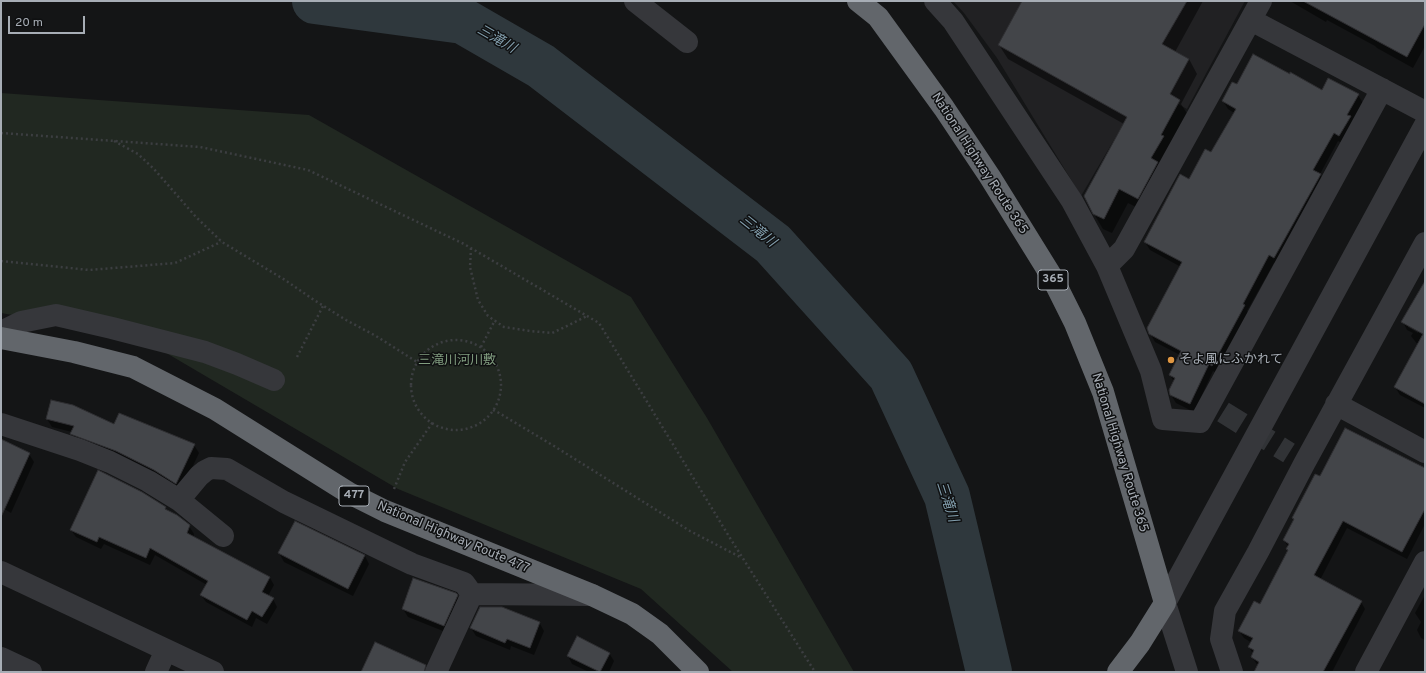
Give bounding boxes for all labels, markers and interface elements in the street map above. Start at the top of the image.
scale bar [10,8,87,34]
text: 20 m [15,15,43,31]
water label: 三滝川 [474,22,518,58]
street label: National Highway Route 365 [927,90,1031,238]
water label: 三滝川 [735,212,779,252]
road number: 365 [1038,270,1068,290]
place label: そよ風にふかれて [1179,352,1283,368]
park label: 三滝川河川敷 [418,353,496,369]
marker: そよ風にふかれて [1166,355,1176,365]
street label: National Highway Route 365 [1087,372,1151,534]
water label: 三滝川 [932,479,960,525]
road number: 477 [339,486,369,506]
street label: National Highway Route 477 [375,499,531,577]

